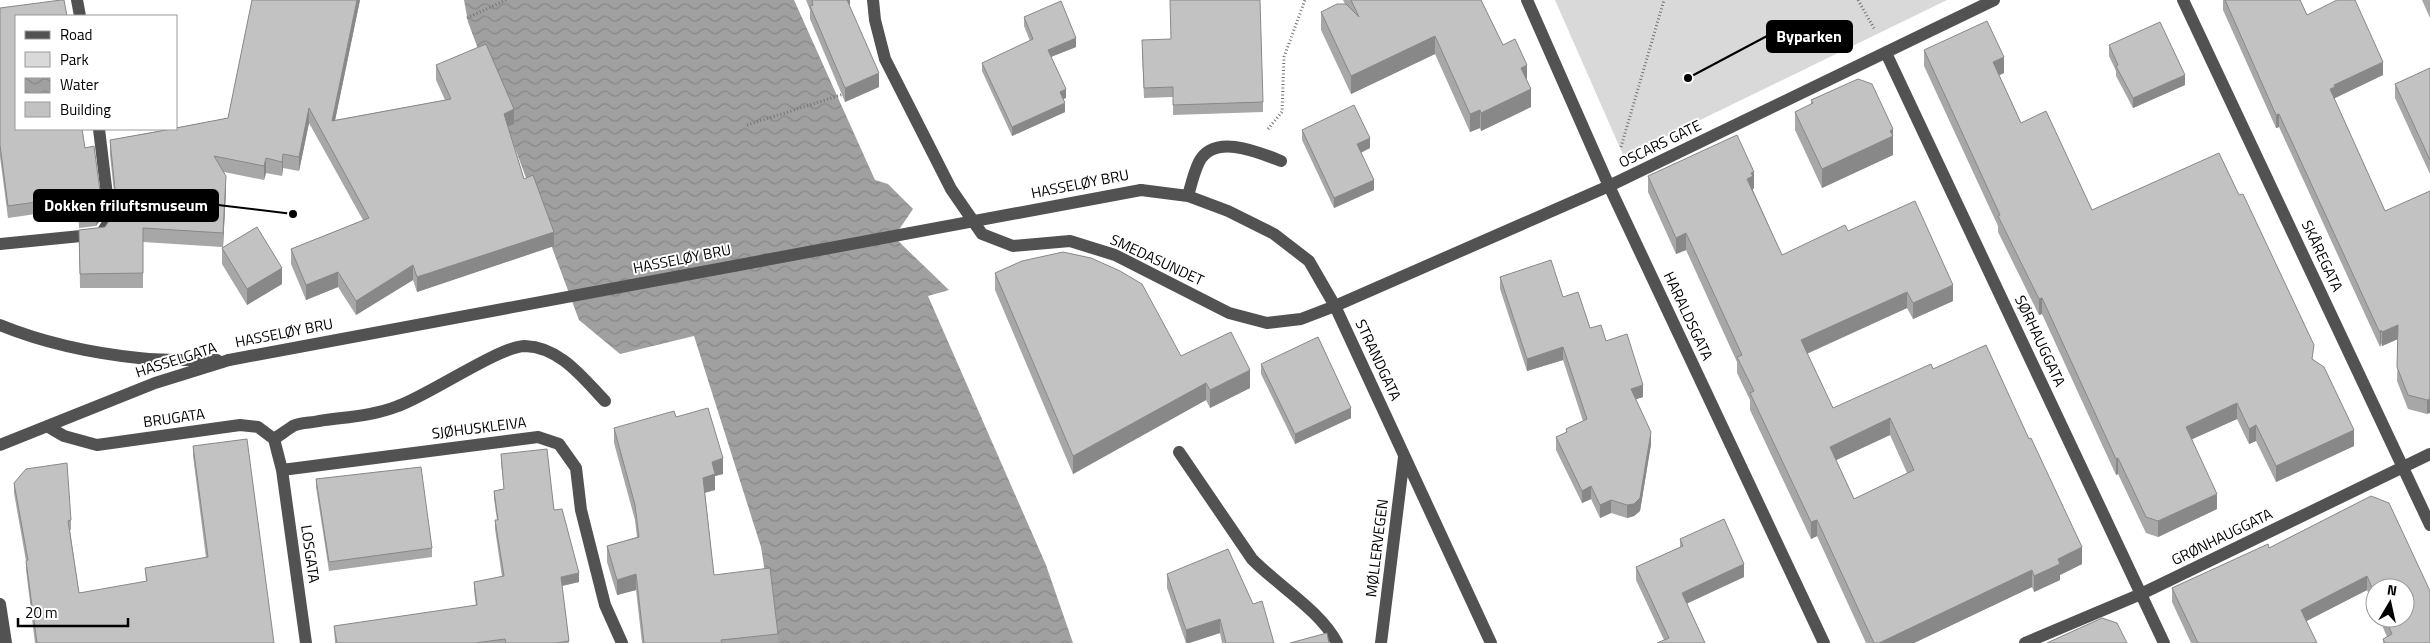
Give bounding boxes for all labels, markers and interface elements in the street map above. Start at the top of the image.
legend [15,15,178,130]
callout: Byparken [1767,21,1852,52]
text: Road [60,23,92,46]
text: Byparken [1776,24,1842,48]
text: Park [60,48,89,71]
text: Water [60,73,99,96]
text: Building [60,98,111,121]
street label: OSCARS GATE [1615,114,1705,173]
street label: HASSELØY BRU [1029,163,1131,204]
callout: Dokken friluftsmuseum [34,190,218,221]
text: Dokken friluftsmuseum [44,193,208,217]
street label: SKÅREGATA [2296,216,2349,295]
street label: SMEDASUNDET [1107,228,1208,291]
street label: HASSELØY BRU [631,238,733,279]
street label: HARALDSGATA [1658,268,1719,364]
street label: SØRHAUGGATA [2009,291,2072,390]
street label: HASSELØY BRU [233,312,335,353]
street label: STRANDGATA [1350,315,1407,404]
street label: HASSELGATA [132,336,219,383]
street label: BRUGATA [142,402,206,433]
street label: SJØHUSKLEIVA [430,410,528,445]
street label: MØLLERVEGEN [1359,497,1394,598]
street label: GRØNHAUGGATA [2167,502,2276,571]
street label: LOSGATA [295,523,326,585]
north arrow [2365,578,2415,628]
text: N [2386,579,2399,601]
scale bar [18,596,128,628]
text: 20 m [25,601,58,624]

